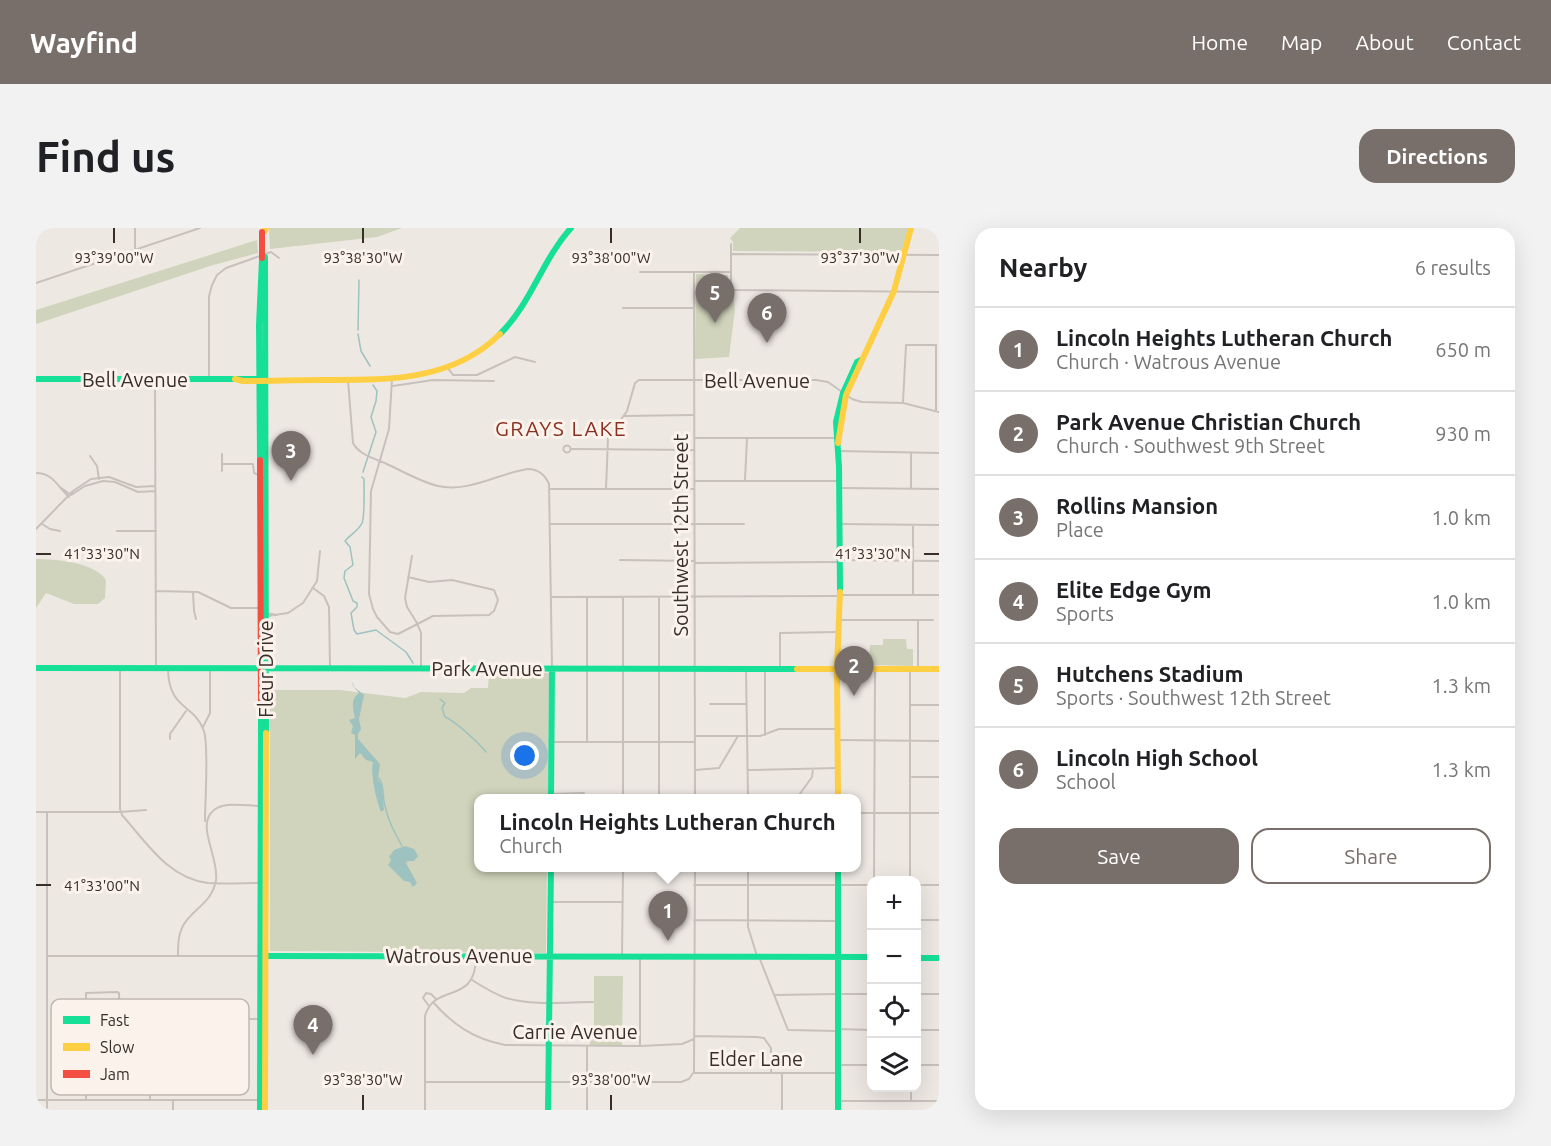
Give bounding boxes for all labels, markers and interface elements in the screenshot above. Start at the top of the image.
text: Wayfind [30,27,138,58]
text: Home [1191,30,1248,54]
text: Map [1281,30,1322,54]
text: About [1355,30,1414,54]
text: Contact [1447,30,1521,54]
button: Directions [1359,129,1515,183]
text: Find us [36,133,175,180]
text: 93°39'00"W [74,249,154,266]
text: 93°38'30"W [323,249,403,266]
text: 93°38'00"W [571,249,651,266]
text: 93°37'30"W [820,249,900,266]
text: Nearby [999,253,1087,282]
text: 6 results [1415,256,1491,279]
pin: 5 [696,274,734,323]
pin: 6 [748,294,786,343]
text: Lincoln Heights Lutheran Church [1056,325,1392,350]
text: 1 [1013,338,1024,361]
text: 650 m [1435,338,1491,361]
text: Church · Watrous Avenue [1056,350,1281,373]
street label: Bell Avenue [82,368,188,391]
street label: Bell Avenue [704,369,810,392]
text: Park Avenue Christian Church [1056,409,1361,434]
district label: GRAYS LAKE [495,416,627,440]
text: 2 [1013,422,1024,445]
text: 930 m [1435,422,1491,445]
pin: 3 [272,432,310,481]
street label: Southwest 12th Street [669,433,692,636]
text: Church · Southwest 9th Street [1056,434,1325,457]
text: Rollins Mansion [1056,493,1218,518]
text: 3 [1013,506,1024,529]
text: 1.0 km [1432,506,1491,529]
text: Place [1056,518,1104,541]
text: 41°33'30"N [64,545,140,562]
text: 41°33'30"N [835,545,911,562]
text: Elite Edge Gym [1056,577,1211,602]
text: 4 [1013,590,1024,613]
text: 1.0 km [1432,590,1491,613]
text: Sports [1056,602,1114,625]
street label: Fleur Drive [254,620,277,718]
pin: 2 [834,646,874,696]
street label: Park Avenue [431,657,543,680]
text: Hutchens Stadium [1056,661,1244,686]
text: 5 [1013,674,1024,697]
text: 1.3 km [1432,674,1491,697]
text: Sports · Southwest 12th Street [1056,686,1331,709]
your location [510,741,539,770]
text: Lincoln High School [1056,745,1258,770]
text: 6 [1013,758,1024,781]
text: 1.3 km [1432,758,1491,781]
text: School [1056,770,1116,793]
popup [474,794,861,872]
text: Lincoln Heights Lutheran Church [499,809,836,834]
button: Save [999,828,1239,884]
button: Share [1251,828,1491,884]
text: Church [499,834,563,857]
map controls [867,876,921,1092]
button: + [867,876,921,930]
text: 41°33'00"N [64,877,140,894]
pin: 1 [648,892,688,941]
button: − [867,930,921,984]
street label: Watrous Avenue [385,944,533,967]
button: locate [867,984,921,1038]
legend [51,999,249,1095]
pin: 4 [294,1006,332,1055]
text: Fast [100,1011,130,1029]
street label: Carrie Avenue [512,1020,638,1043]
text: Slow [100,1038,135,1056]
button: layers [867,1038,921,1092]
street label: Elder Lane [709,1047,803,1070]
text: Jam [100,1065,130,1083]
text: 93°38'30"W [323,1071,403,1088]
text: 93°38'00"W [571,1071,651,1088]

